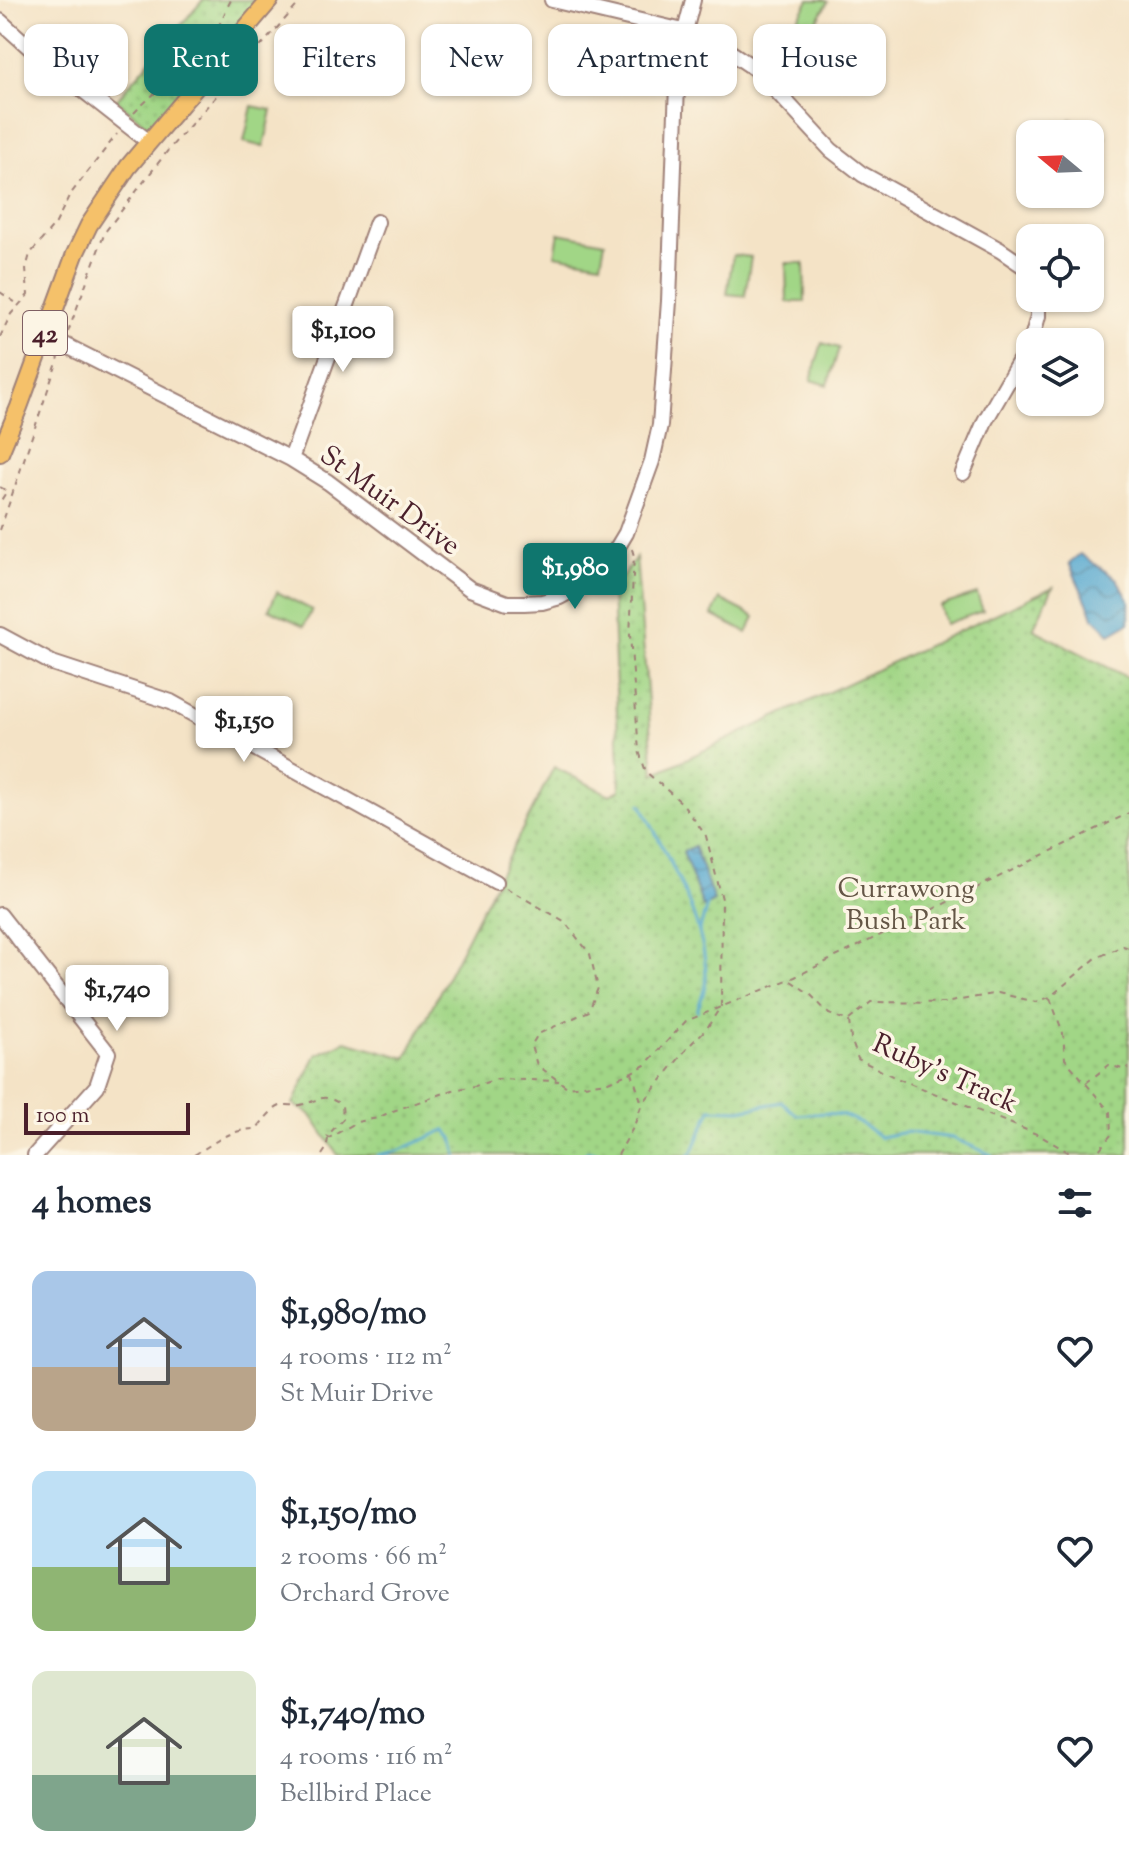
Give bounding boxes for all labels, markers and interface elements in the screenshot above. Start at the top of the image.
chip: Buy [24,24,128,96]
chip: Rent [144,24,258,96]
chip: Filters [274,24,405,96]
chip: New [421,24,532,96]
chip: Apartment [548,24,737,96]
chip: House [753,24,886,96]
north arrow [1016,120,1104,208]
map controls [1016,120,1104,416]
button: locate [1016,224,1104,312]
pin: $1,100 [278,306,408,374]
road number: 42 [23,311,67,355]
text: $1,100 [310,313,376,350]
button: layers [1016,328,1104,416]
street label: St Muir Drive [311,437,468,566]
pin: $1,980 [510,543,640,611]
text: $1,980 [541,550,609,587]
pin: $1,150 [179,696,309,764]
text: $1,150 [214,703,274,740]
park label: Currawong Bush Park [837,870,975,942]
pin: $1,740 [52,965,182,1033]
text: $1,740 [83,972,151,1009]
street label: Ruby's Track [866,1025,1024,1125]
scale bar [24,1099,190,1135]
text: 100 m [36,1101,89,1133]
text: 4 homes [32,1179,152,1228]
icon: filters [1053,1181,1097,1225]
text: $1,980/mo [280,1290,427,1339]
icon: home [96,1303,192,1399]
icon: heart [1053,1329,1097,1373]
text: 4 rooms · 112 m² [280,1339,452,1376]
text: St Muir Drive [280,1376,434,1413]
text: $1,150/mo [280,1490,417,1539]
icon: home [96,1503,192,1599]
icon: heart [1053,1529,1097,1573]
text: 2 rooms · 66 m² [280,1539,447,1576]
text: Orchard Grove [280,1576,450,1613]
text: $1,740/mo [280,1690,425,1739]
icon: home [96,1703,192,1799]
icon: heart [1053,1729,1097,1773]
text: 4 rooms · 116 m² [280,1739,453,1776]
text: Bellbird Place [280,1776,432,1813]

